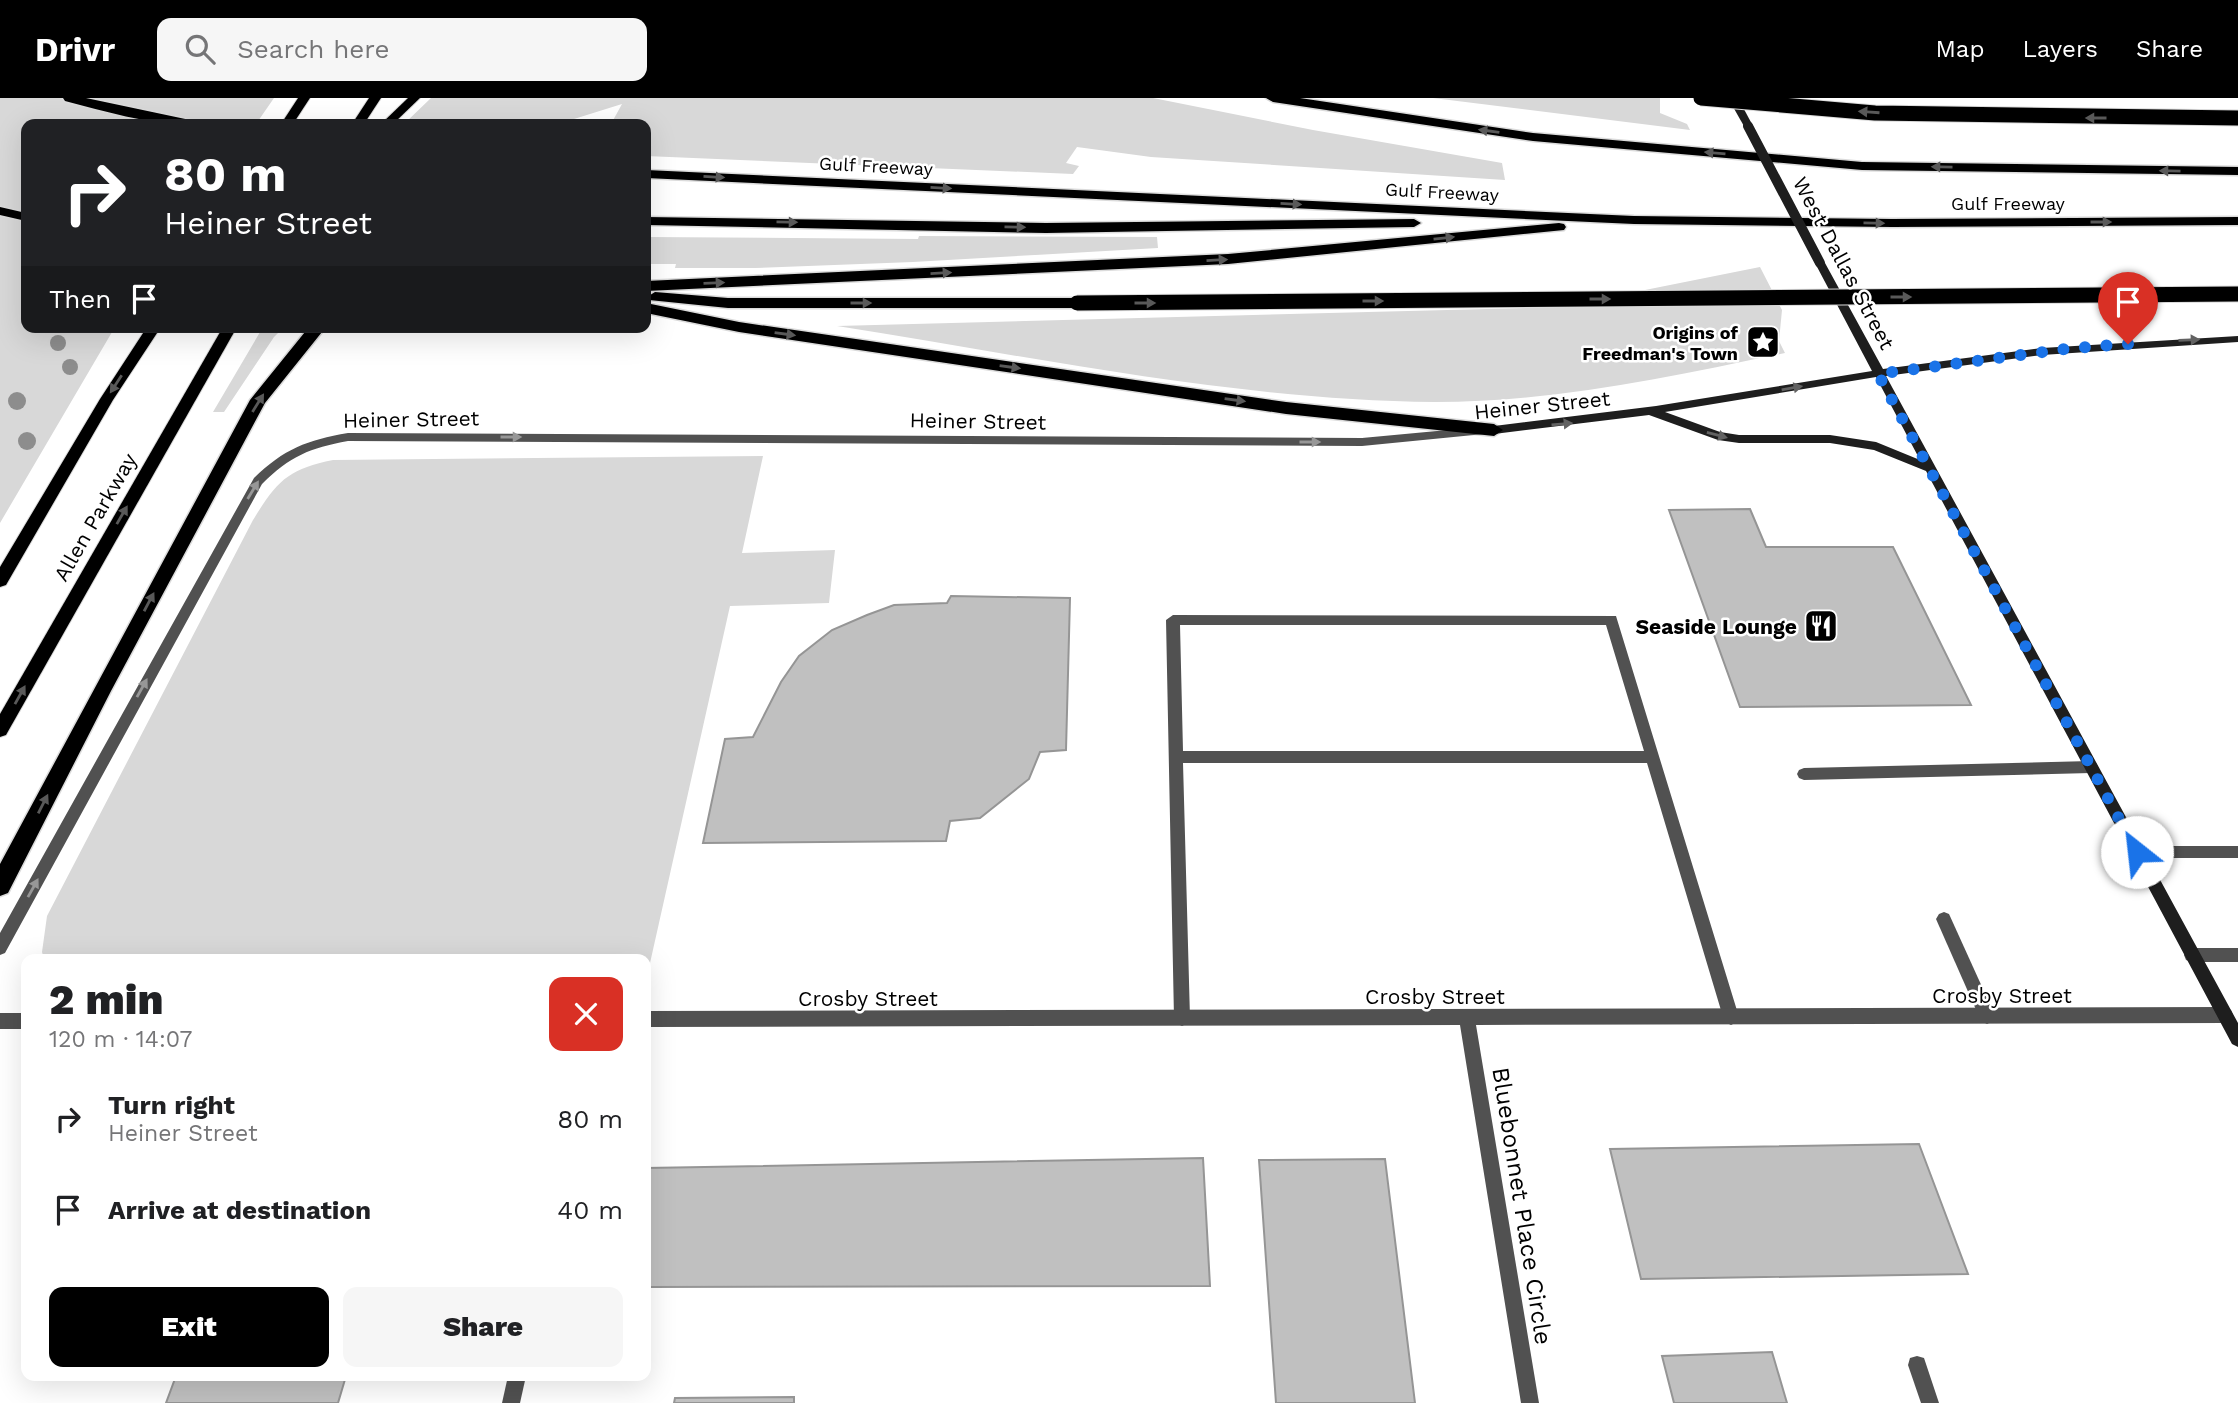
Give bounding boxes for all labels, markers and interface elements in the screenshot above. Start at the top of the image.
search box [157,18,647,81]
text: Drivr [35,30,115,69]
icon: search [181,30,219,68]
text: Search here [237,34,390,64]
text: Map [1936,35,1984,63]
text: Layers [2022,35,2098,63]
text: Share [2136,35,2203,63]
one-way arrow [1858,106,1880,117]
one-way arrow [2085,112,2107,124]
one-way arrow [1478,125,1500,136]
text: 80 m [164,145,286,203]
icon: right [49,147,140,238]
one-way arrow [1704,147,1726,158]
street label: Gulf Freeway [819,153,934,180]
one-way arrow [1931,161,1953,173]
one-way arrow [2159,165,2181,177]
one-way arrow [703,172,725,183]
street label: West Dallas Street [1788,172,1900,354]
street label: Gulf Freeway [1385,179,1500,206]
one-way arrow [930,182,952,193]
street label: Gulf Freeway [1951,193,2066,214]
one-way arrow [1280,198,1302,209]
text: Heiner Street [164,204,372,242]
one-way arrow [777,216,799,228]
one-way arrow [2091,216,2113,228]
one-way arrow [1863,217,1885,229]
one-way arrow [1004,221,1026,233]
one-way arrow [1433,232,1455,243]
one-way arrow [1207,254,1229,265]
one-way arrow [930,267,952,278]
pin [2098,272,2158,344]
one-way arrow [703,278,725,289]
icon: arrive [125,280,163,318]
icon: arrive [2109,283,2147,321]
text: Then [49,284,111,314]
one-way arrow [1891,291,1913,303]
one-way arrow [1590,293,1612,305]
one-way arrow [1362,295,1384,307]
one-way arrow [850,297,872,309]
one-way arrow [1135,297,1157,309]
place label: Origins of Freedman's Town [1582,322,1739,364]
place icon: Origins of Freedman's Town [1744,323,1782,361]
one-way arrow [774,329,796,340]
one-way arrow [2179,335,2201,346]
one-way arrow [999,362,1021,373]
one-way arrow [110,375,123,394]
one-way arrow [1782,382,1804,393]
street label: Heiner Street [1473,385,1611,425]
one-way arrow [251,393,264,412]
one-way arrow [1224,395,1246,406]
street label: Heiner Street [343,405,480,433]
street label: Heiner Street [910,407,1047,435]
one-way arrow [1551,418,1573,429]
one-way arrow [1707,430,1728,440]
one-way arrow [500,431,522,443]
one-way arrow [1299,436,1321,448]
street label: Allen Parkway [48,448,142,585]
one-way arrow [247,480,259,499]
one-way arrow [116,505,128,524]
one-way arrow [143,593,155,612]
restaurant icon: Seaside Lounge [1802,607,1840,645]
place label: Seaside Lounge [1635,614,1797,639]
one-way arrow [136,678,147,698]
one-way arrow [14,685,26,704]
one-way arrow [36,793,48,813]
position arrow [2100,815,2174,889]
one-way arrow [27,878,39,897]
text: 2 min [49,975,163,1024]
button: close [549,977,623,1051]
street label: Crosby Street [1932,983,2072,1008]
street label: Crosby Street [1365,984,1505,1009]
street label: Crosby Street [798,986,938,1011]
text: 120 m · 14:07 [49,1026,192,1053]
street label: Bluebonnet Place Circle [1486,1065,1558,1347]
text: Turn right [108,1090,235,1120]
icon: right [49,1100,87,1138]
text: 80 m [557,1104,623,1134]
text: Heiner Street [108,1120,258,1147]
icon: arrive [49,1191,87,1229]
text: Arrive at destination [108,1195,371,1225]
text: 40 m [557,1195,623,1225]
button: Exit [49,1287,329,1367]
button: Share [343,1287,623,1367]

